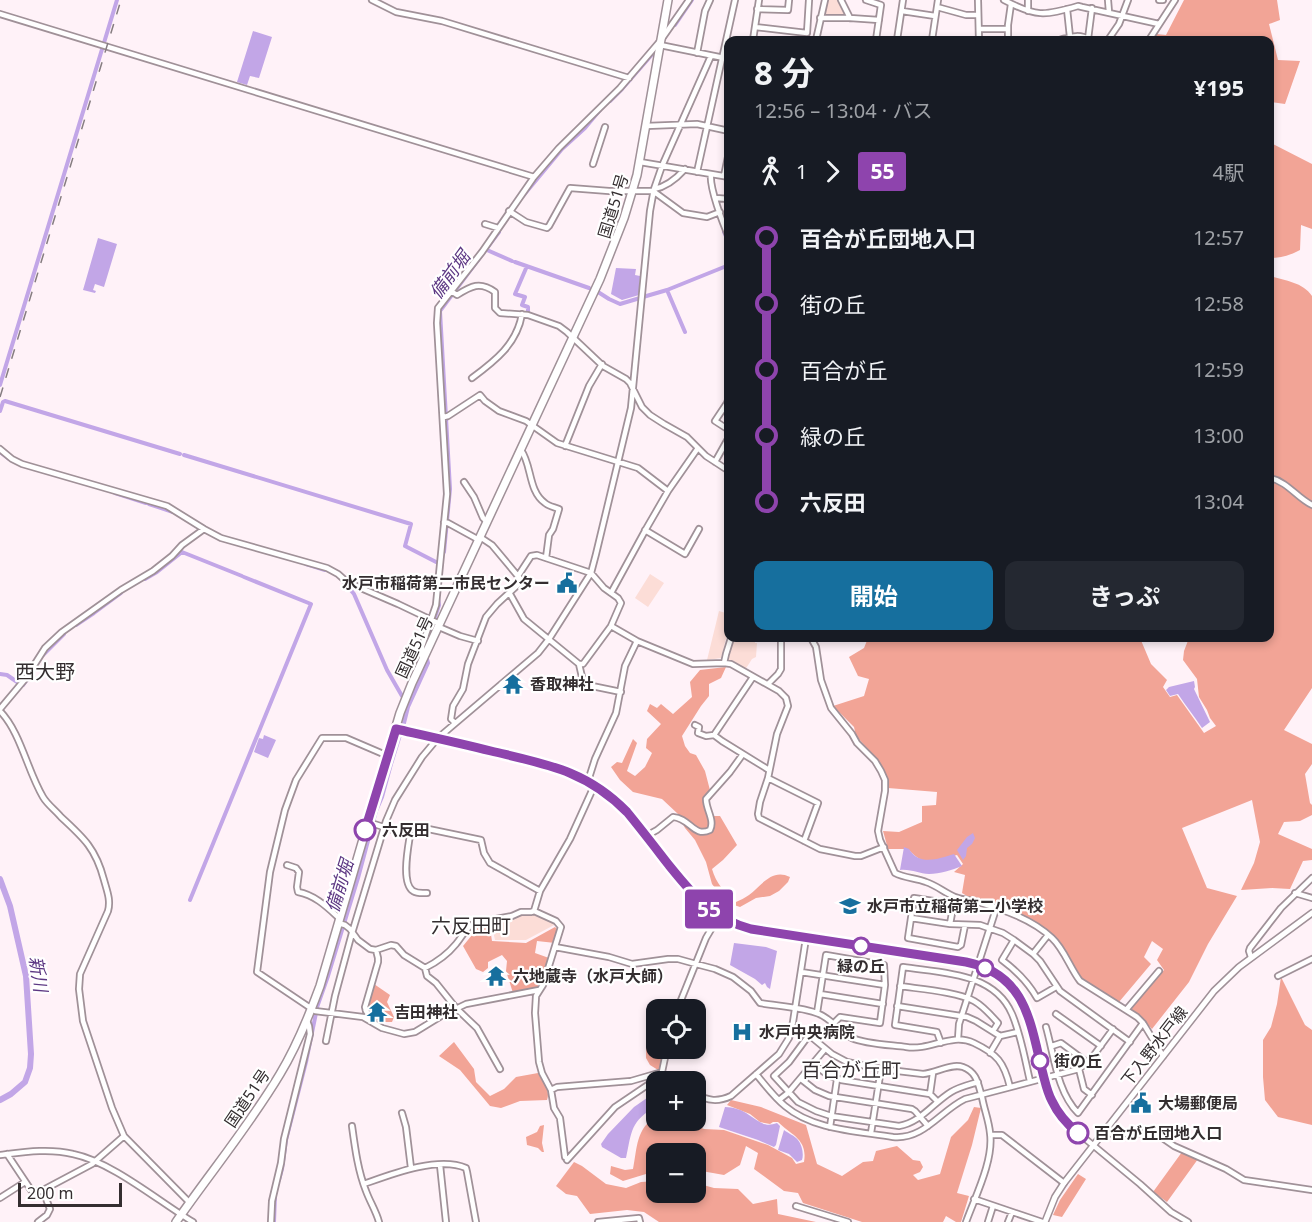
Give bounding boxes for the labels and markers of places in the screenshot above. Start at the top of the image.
public building icon: 水戸市稲荷第二市民センター [555,571,579,595]
place label: 水戸市稲荷第二市民センター [342,572,550,594]
temple icon: 香取神社 [501,672,525,696]
place label: 香取神社 [530,673,594,695]
marker: 六反田 [354,819,376,841]
place label: 六反田 [382,819,430,841]
school or university icon: 水戸市立稲荷第二小学校 [838,894,862,918]
place label: 水戸市立稲荷第二小学校 [867,895,1043,917]
marker: 緑の丘 [852,937,870,955]
place label: 緑の丘 [837,955,885,977]
unlabelled marker [976,959,994,977]
temple icon: 六地蔵寺（水戸大師） [484,964,508,988]
place label: 六地蔵寺（水戸大師） [513,965,673,987]
temple icon: 吉田神社 [365,1000,389,1024]
place label: 吉田神社 [394,1001,458,1023]
hospital icon: 水戸中央病院 [730,1020,754,1044]
place label: 水戸中央病院 [759,1021,855,1043]
place label: 街の丘 [1054,1050,1102,1072]
marker: 街の丘 [1031,1052,1049,1070]
public building icon: 大場郵便局 [1129,1091,1153,1115]
place label: 大場郵便局 [1158,1092,1238,1114]
marker: 百合が丘団地入口 [1067,1122,1089,1144]
place label: 百合が丘団地入口 [1094,1122,1222,1144]

